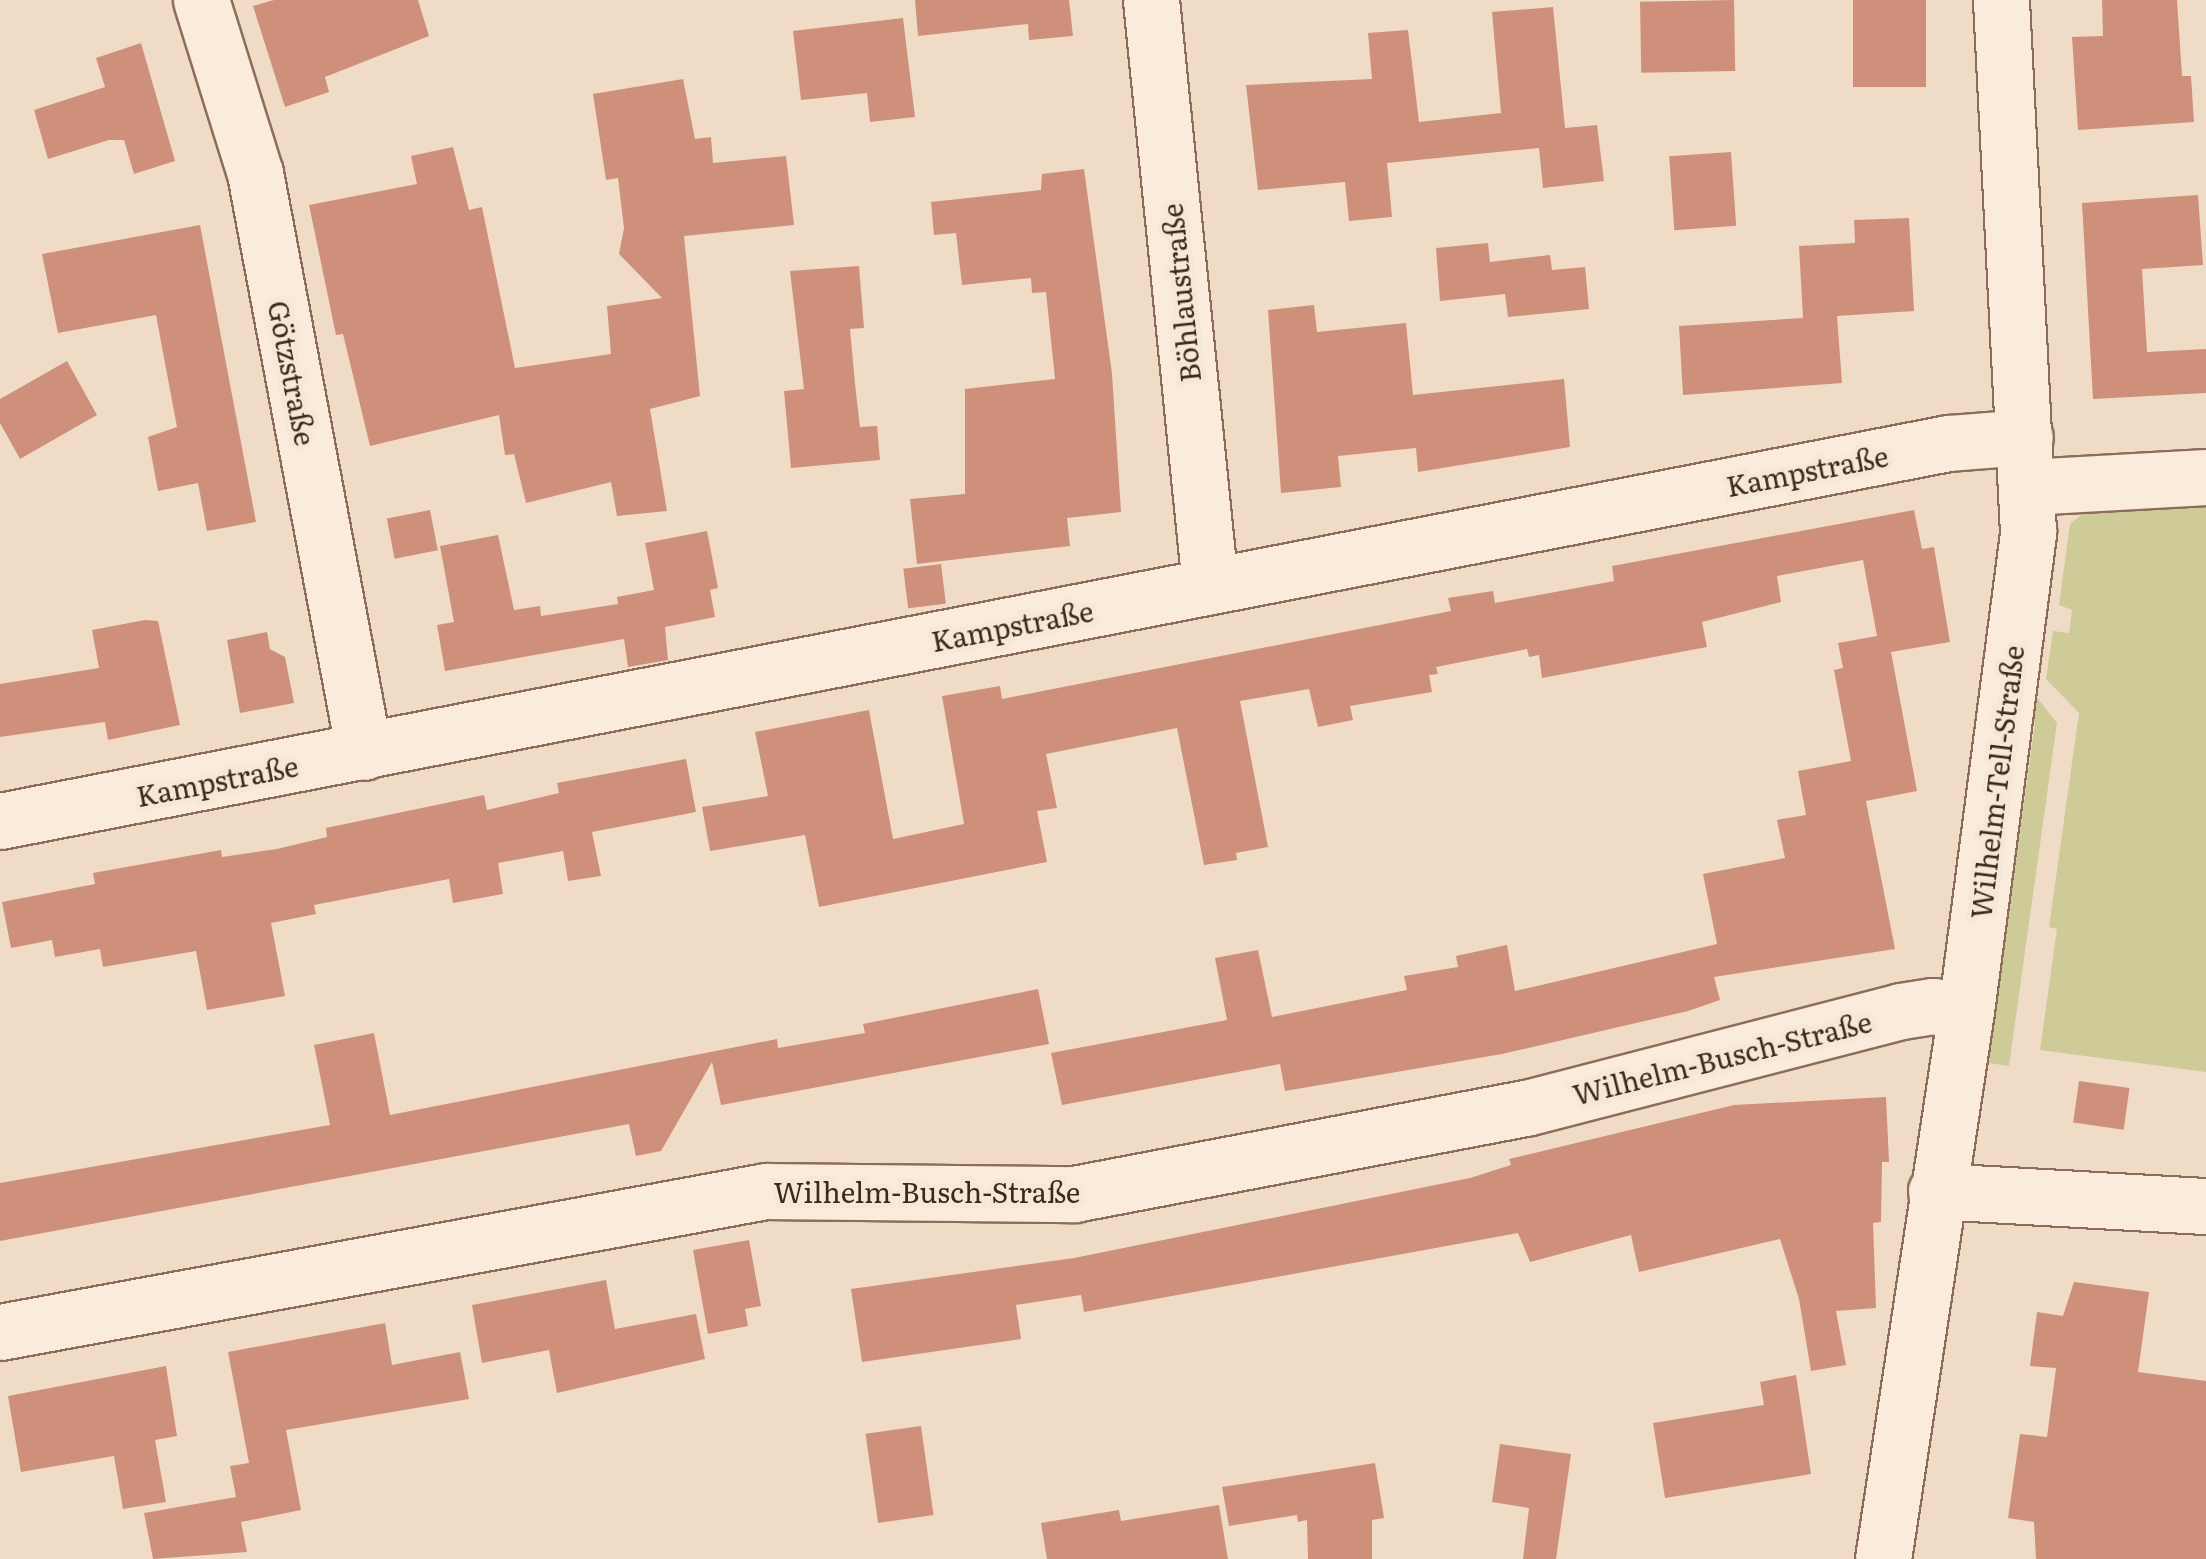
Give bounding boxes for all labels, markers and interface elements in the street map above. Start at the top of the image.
street label: Böhlaustraße [1154,202,1206,384]
street label: Götzstraße [263,298,323,448]
street label: Kampstraße [1723,438,1891,502]
street label: Kampstraße [928,593,1096,657]
street label: Wilhelm-Tell-Straße [1963,643,2029,921]
street label: Kampstraße [133,748,301,812]
street label: Wilhelm-Busch-Straße [1569,1004,1875,1110]
street label: Wilhelm-Busch-Straße [774,1174,1080,1208]

